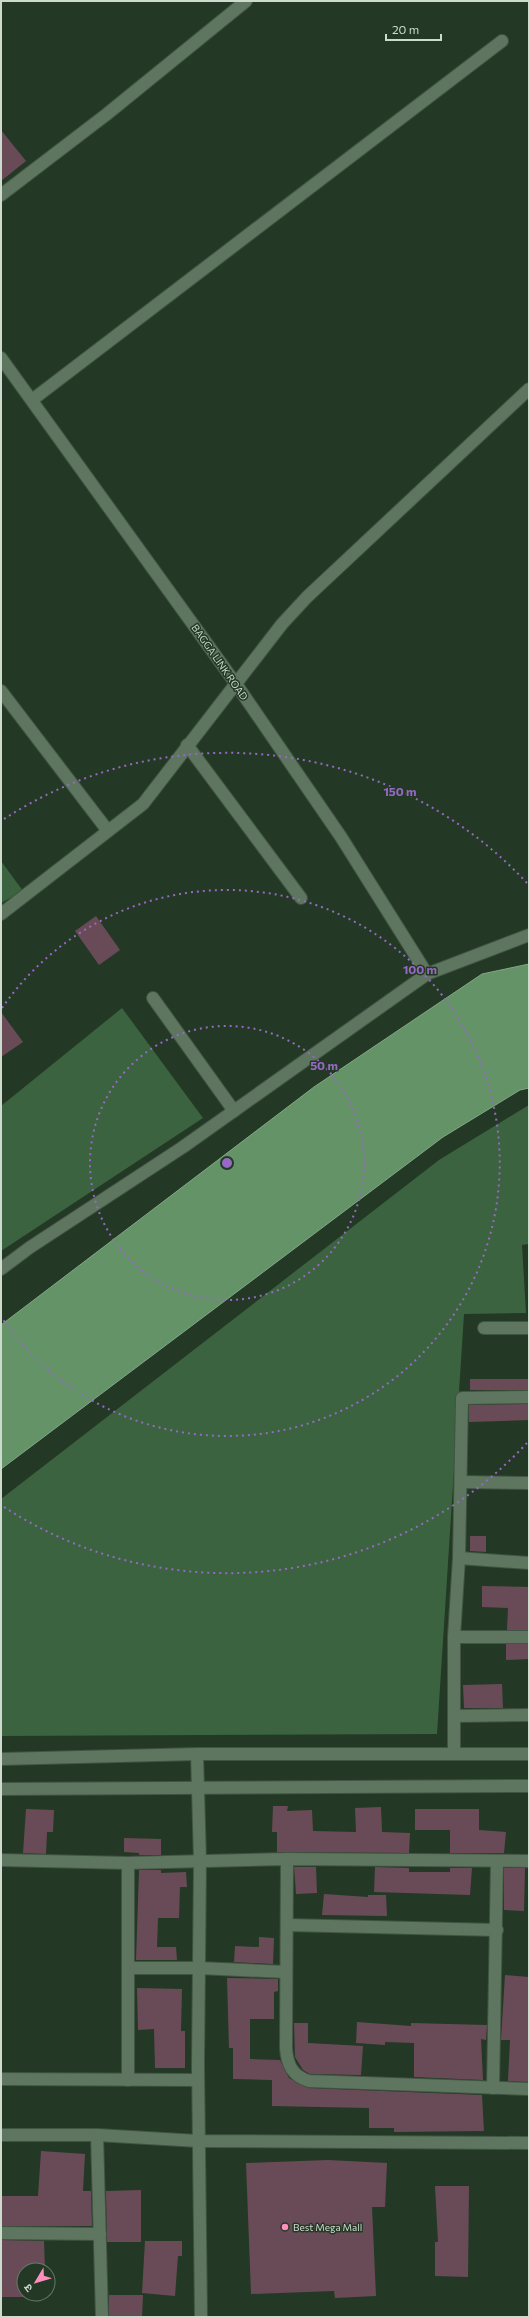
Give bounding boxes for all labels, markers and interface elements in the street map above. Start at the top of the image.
scale bar [386,16,441,42]
text: 20 m [392,22,419,36]
street label: BAGGA LINK ROAD [189,622,251,702]
text: 150 m [383,784,417,798]
text: 100 m [403,962,437,976]
text: 50 m [310,1058,338,1072]
centre of rings [220,1156,234,1170]
place label: Best Mega Mall [293,2221,362,2233]
marker: Best Mega Mall [280,2222,290,2232]
north arrow [16,2262,56,2302]
text: उ [20,2281,35,2295]

